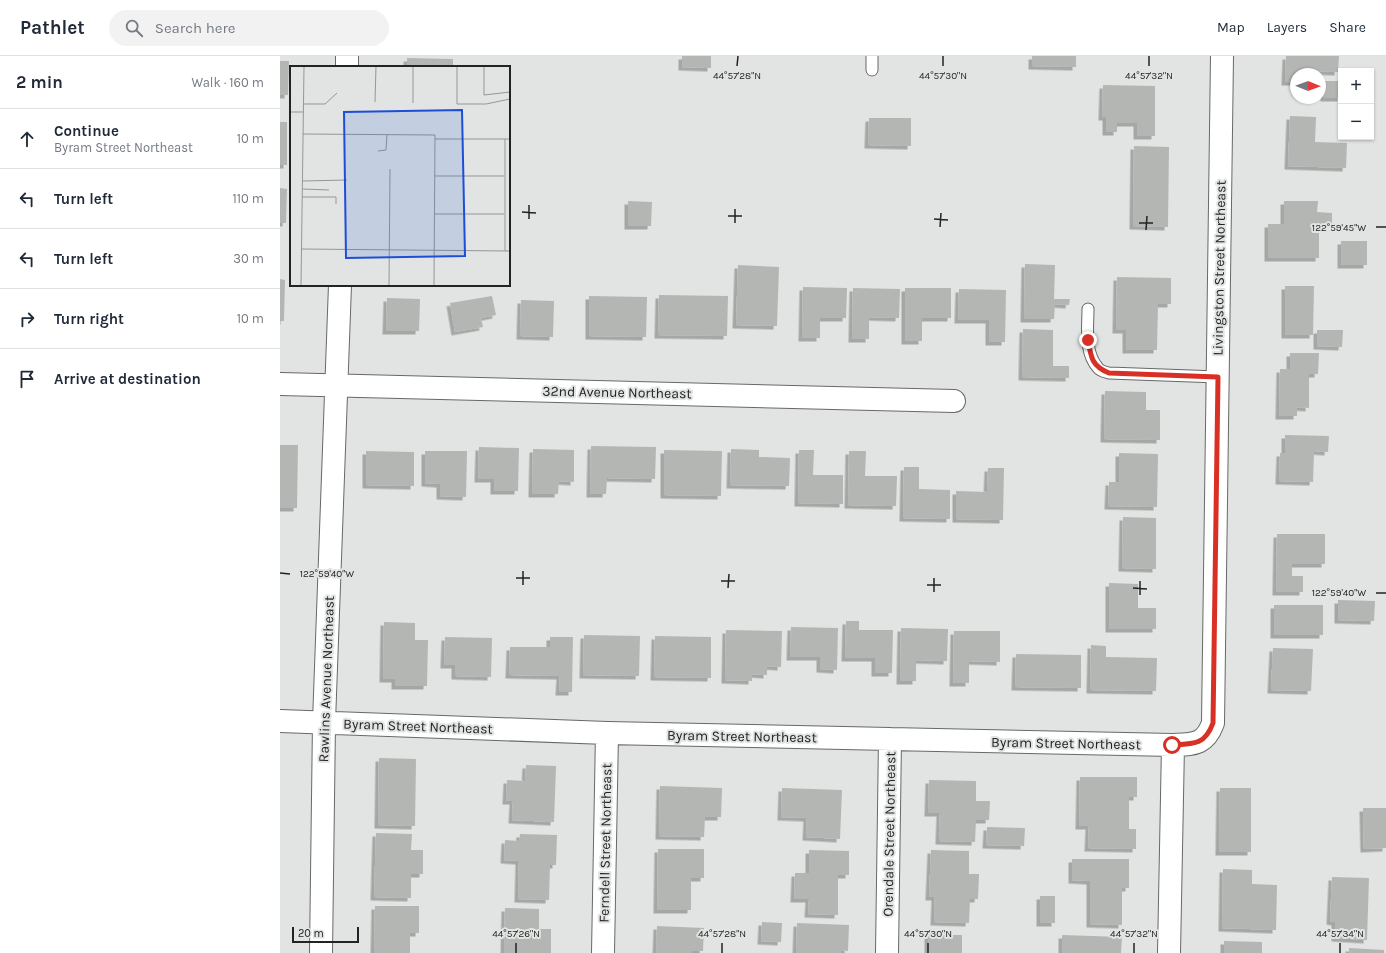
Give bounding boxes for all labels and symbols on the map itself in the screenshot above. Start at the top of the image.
inset map [290,66,510,286]
north arrow [1290,68,1326,104]
text: 44°57'28"N [713,70,761,82]
text: 44°57'30"N [919,70,967,82]
text: 44°57'32"N [1125,70,1173,82]
street label: Livingston Street Northeast [1209,180,1230,356]
text: 122°59'45"W [1312,222,1366,234]
route end [1079,331,1097,349]
street label: 32nd Avenue Northeast [542,383,692,402]
text: 122°59'40"W [300,568,354,580]
text: 122°59'40"W [1312,587,1366,599]
street label: Rawlins Avenue Northeast [315,595,338,763]
street label: Byram Street Northeast [343,715,493,738]
street label: Byram Street Northeast [667,727,817,746]
street label: Byram Street Northeast [991,734,1141,753]
route start [1163,736,1181,754]
street label: Orendale Street Northeast [880,751,899,917]
street label: Ferndell Street Northeast [596,763,615,923]
scale bar [292,925,359,944]
text: 44°57'26"N [492,928,540,940]
text: 44°57'28"N [698,928,746,940]
text: 44°57'30"N [904,928,952,940]
text: 44°57'32"N [1110,928,1158,940]
text: 44°57'34"N [1316,928,1364,940]

